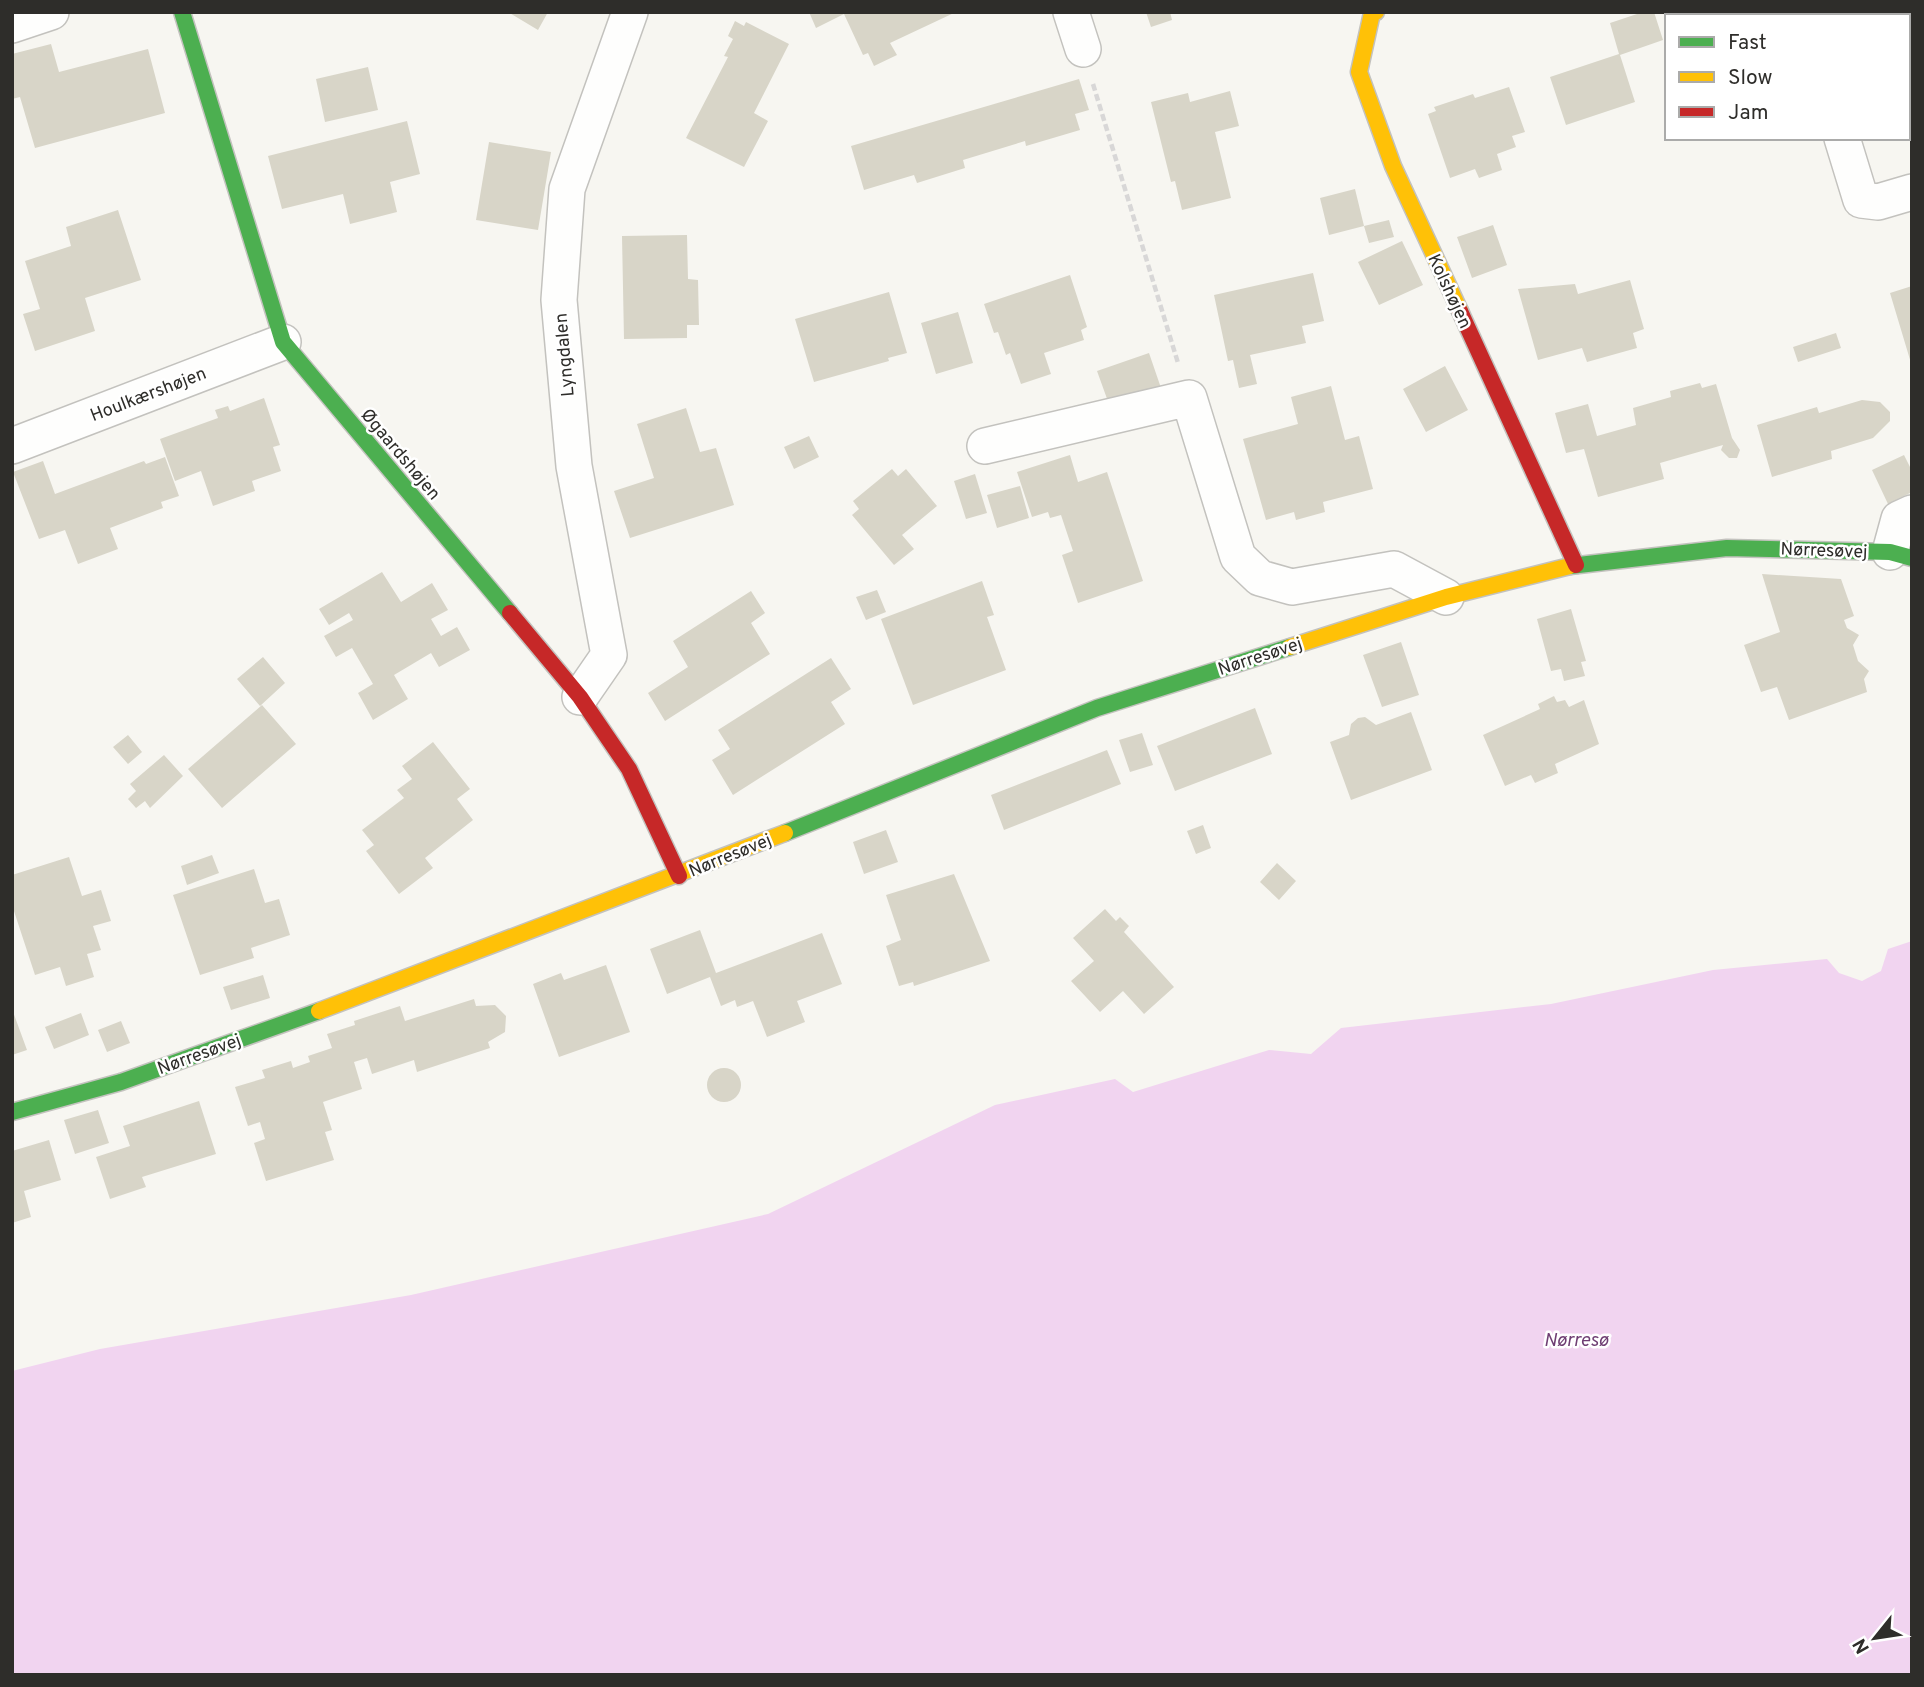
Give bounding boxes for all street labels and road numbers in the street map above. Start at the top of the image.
street label: Kolshøjen [1421,251,1476,333]
street label: Lyngdalen [550,312,581,398]
street label: Houlkærshøjen [87,363,210,428]
street label: Øgaardshøjen [355,404,445,505]
street label: Nørresøvej [1780,538,1868,565]
street label: Nørresøvej [1215,633,1306,682]
street label: Nørresøvej [686,829,775,883]
street label: Nørresøvej [155,1030,244,1081]

